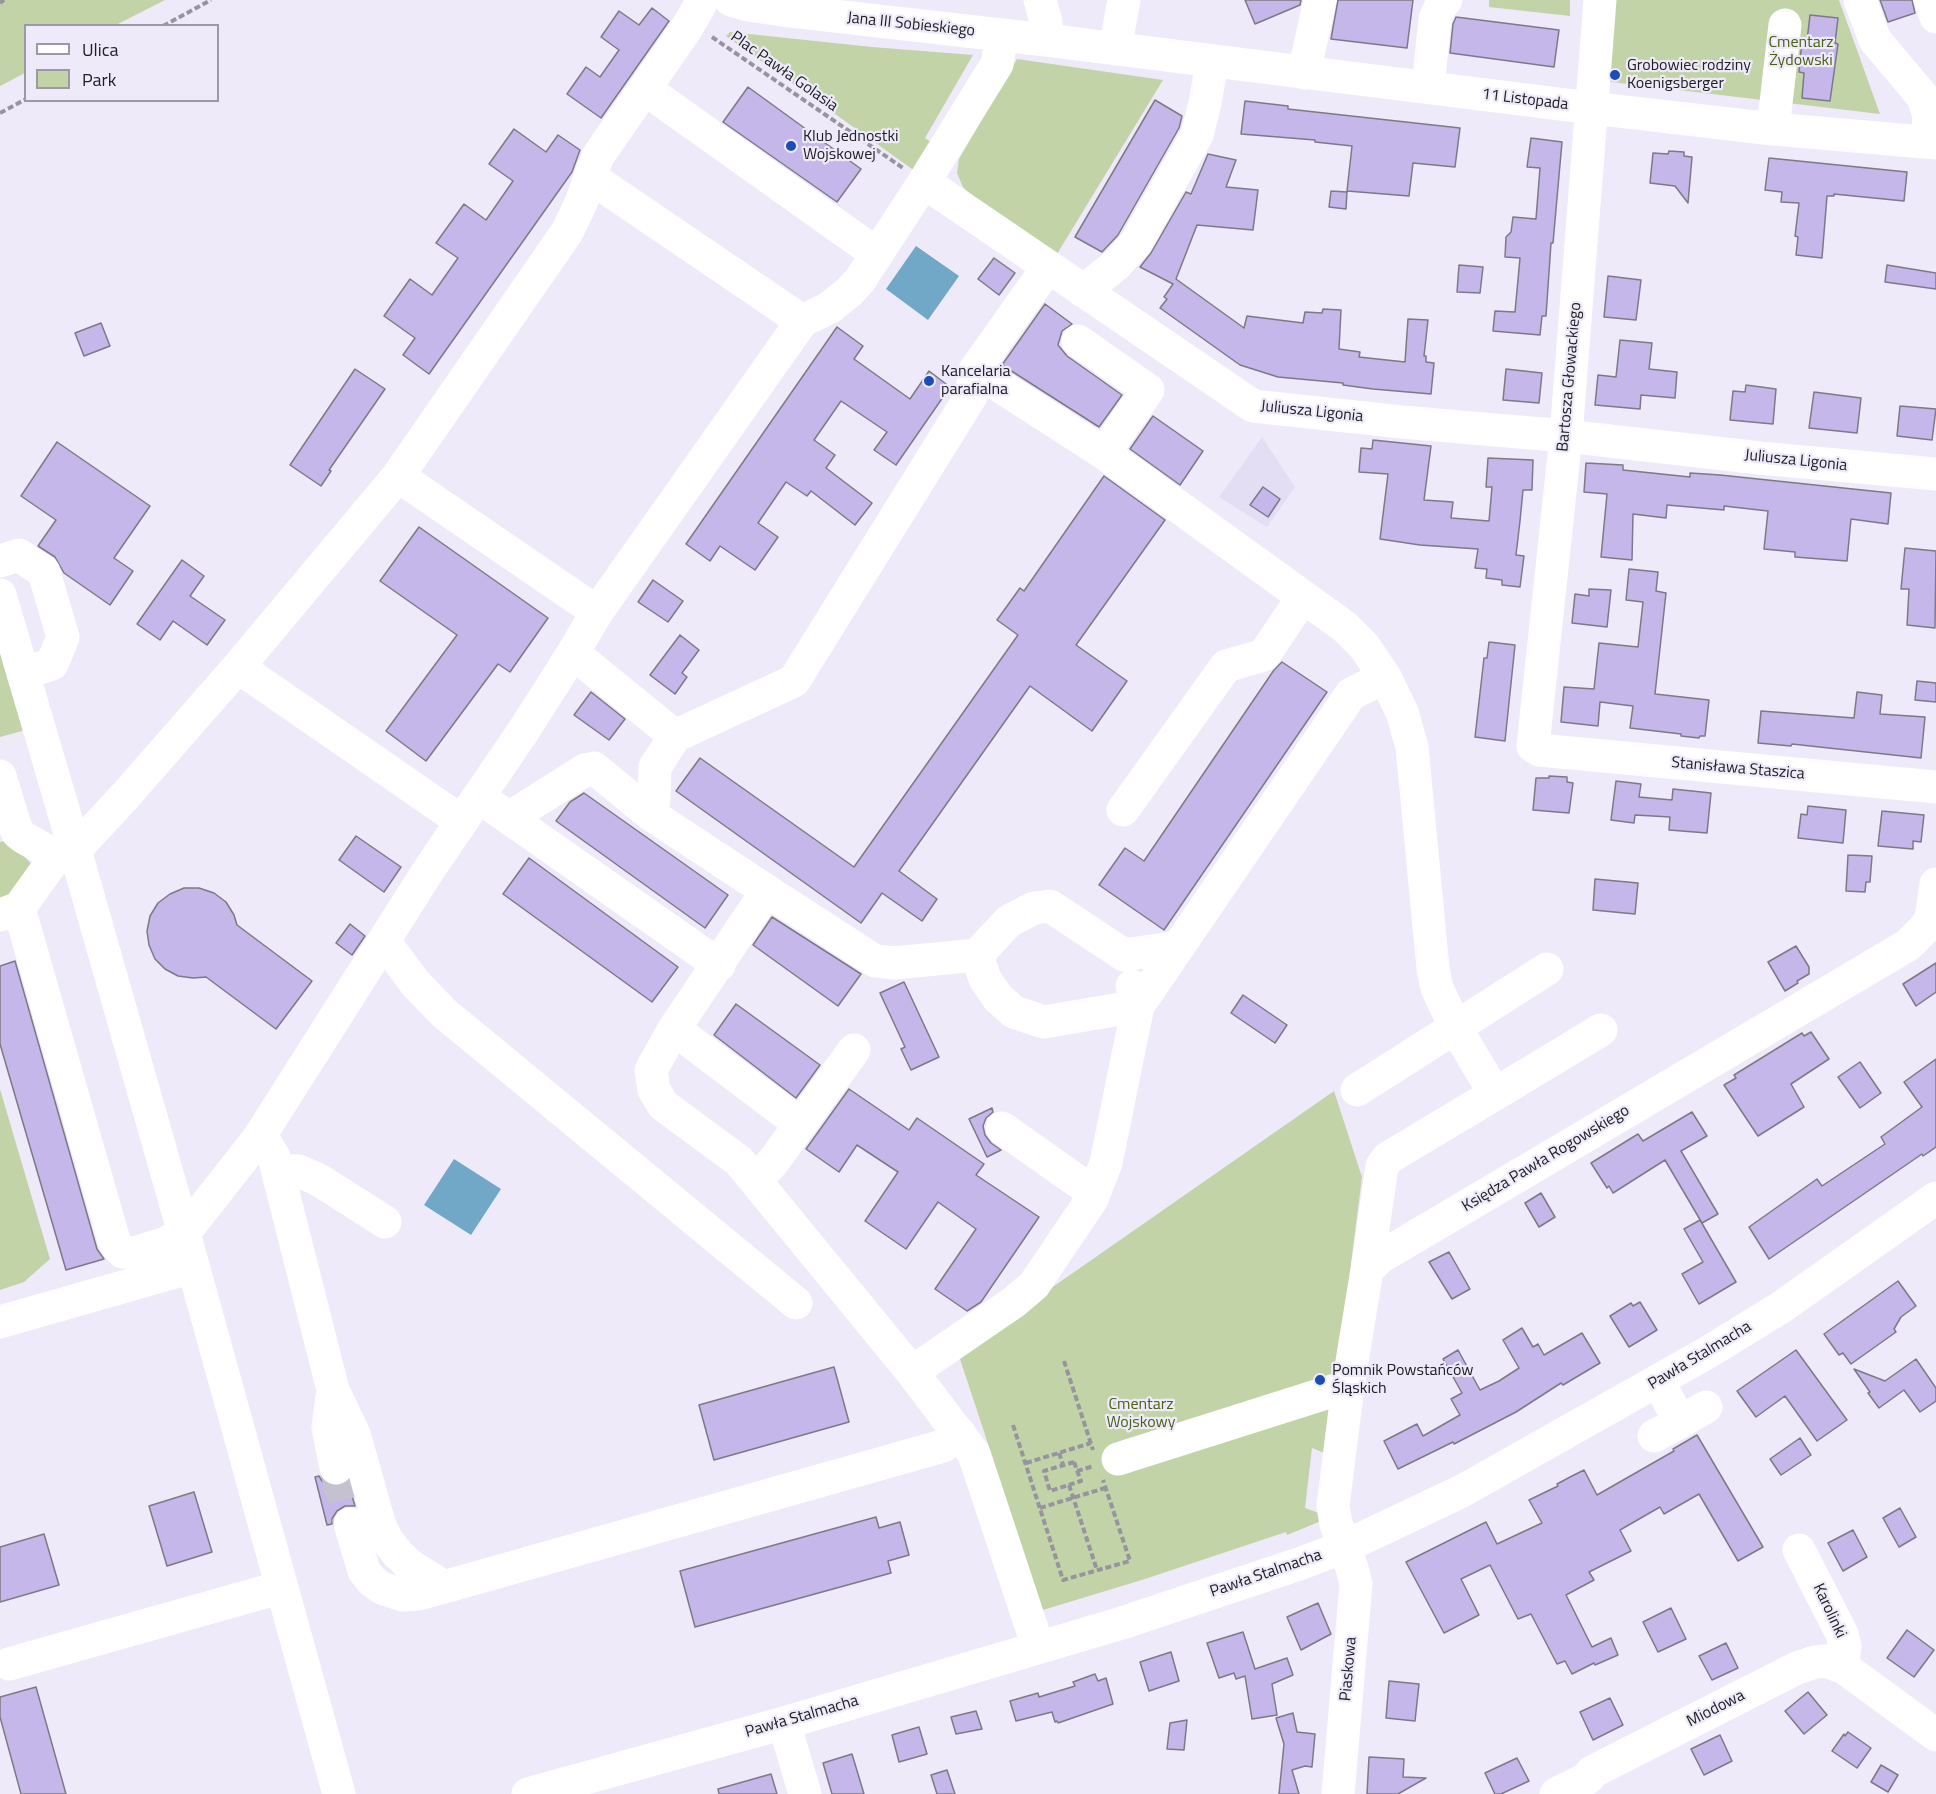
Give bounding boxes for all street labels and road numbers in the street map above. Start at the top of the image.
street label: Jana III Sobieskiego [846,9,976,41]
street label: Plac Pawła Golasia [727,28,841,116]
street label: 11 Listopada [1481,85,1569,115]
street label: Bartosza Głowackiego [1554,301,1586,453]
street label: Juliusza Ligonia [1260,397,1364,427]
street label: Juliusza Ligonia [1744,446,1848,476]
street label: Stanisława Staszica [1671,754,1805,784]
street label: Księdza Pawła Rogowskiego [1459,1101,1633,1217]
street label: Pawła Stalmacha [1645,1318,1755,1394]
street label: Pawła Stalmacha [1208,1546,1324,1602]
street label: Karolinki [1808,1581,1850,1641]
street label: Piaskowa [1337,1636,1361,1702]
street label: Miodowa [1684,1686,1748,1732]
street label: Pawła Stalmacha [743,1692,861,1742]

